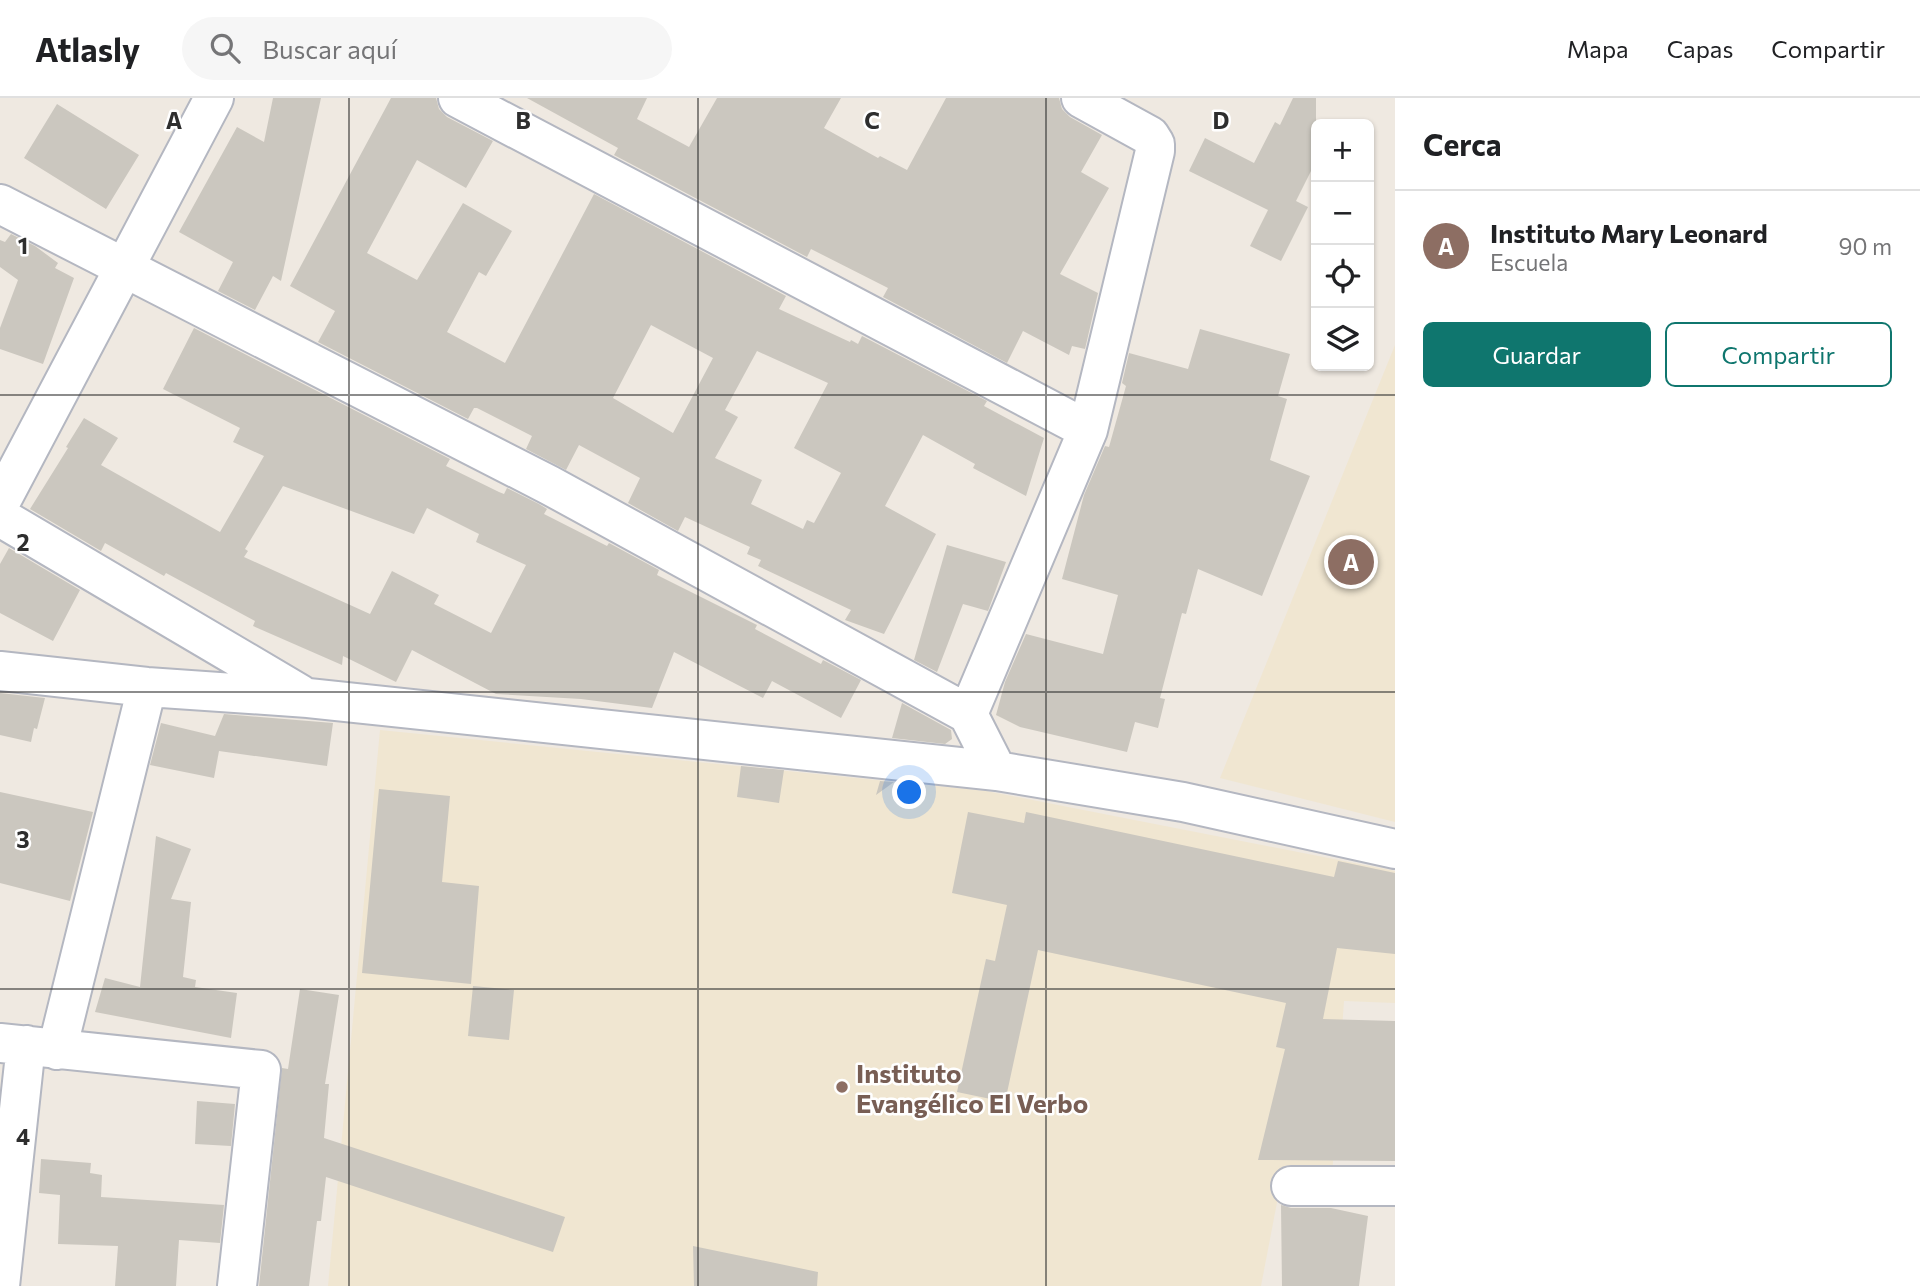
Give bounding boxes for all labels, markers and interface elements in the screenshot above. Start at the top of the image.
search box [182,17,672,80]
text: Atlasly [35,28,140,69]
icon: search [206,29,244,67]
text: Buscar aquí [262,33,397,64]
text: Mapa [1567,34,1629,63]
text: Capas [1667,34,1733,63]
text: Compartir [1771,34,1885,63]
text: A [166,106,183,134]
text: B [515,106,531,134]
text: C [864,106,880,134]
text: D [1213,106,1230,134]
map controls [1311,119,1374,371]
button: + [1311,119,1374,182]
text: Cerca [1423,125,1502,162]
button: − [1311,182,1374,245]
text: Instituto Mary Leonard [1490,217,1768,248]
text: 1 [18,231,28,259]
text: A [1438,232,1454,260]
text: 90 m [1839,232,1892,260]
button: locate [1311,245,1374,308]
text: Escuela [1490,248,1568,276]
button: layers [1311,308,1374,371]
button: Guardar [1423,322,1651,387]
button: Compartir [1665,322,1892,387]
text: 2 [16,528,30,556]
pin: A [1328,536,1374,588]
your location [892,775,926,809]
text: 3 [16,825,30,853]
place label: Instituto Evangélico El Verbo [856,1057,1088,1118]
marker: Instituto Evangélico El Verbo [834,1079,850,1095]
text: 4 [16,1122,30,1150]

